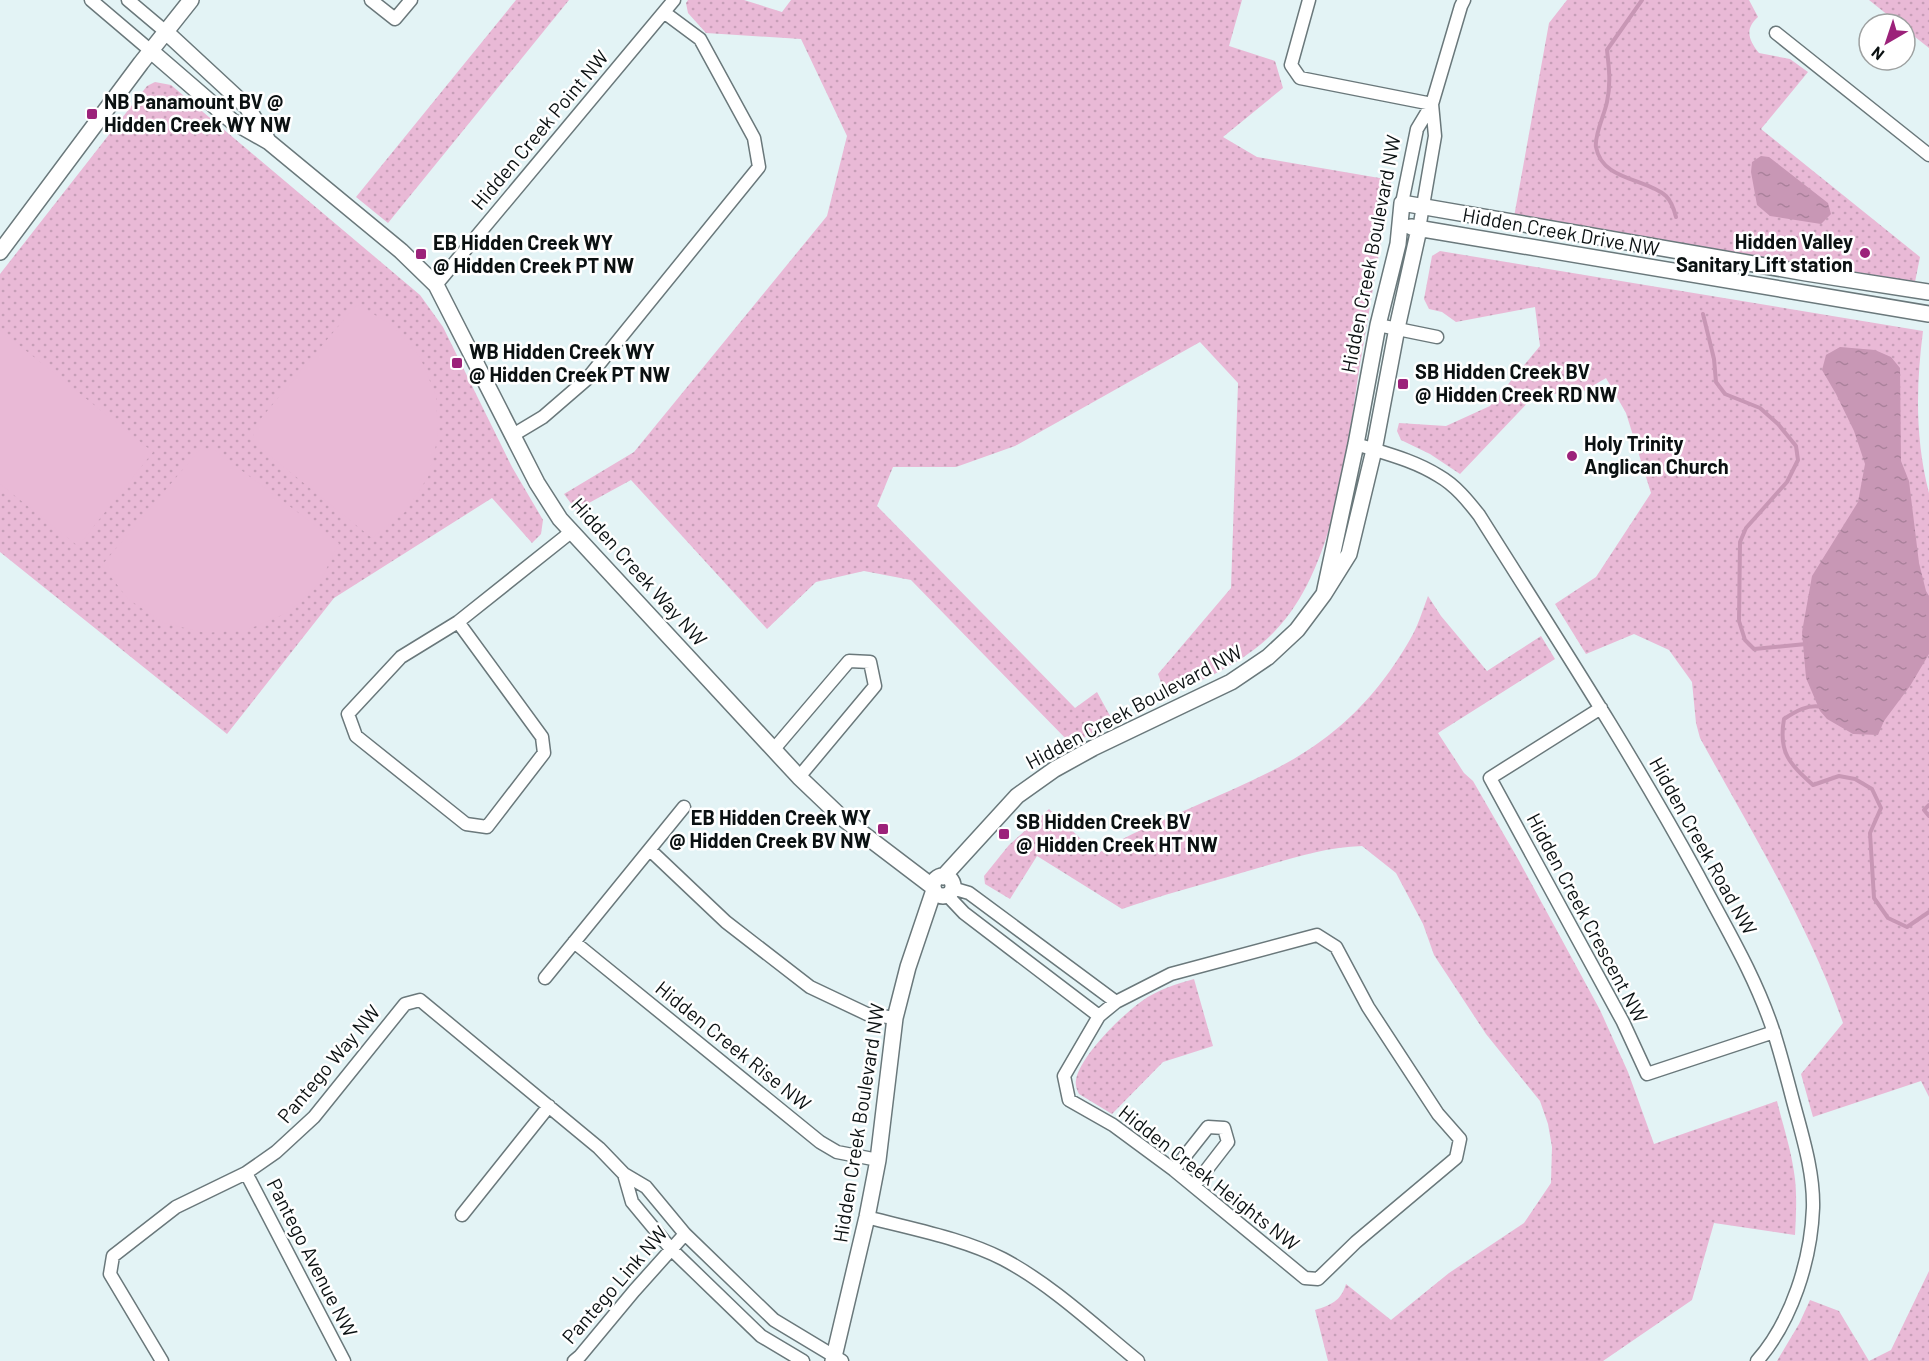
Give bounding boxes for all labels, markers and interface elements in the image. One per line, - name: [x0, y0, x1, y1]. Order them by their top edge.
- north arrow: [1857, 12, 1917, 72]
- text: N: [1867, 43, 1887, 65]
- street label: Hidden Creek Point NW: [466, 44, 613, 214]
- place label: NB Panamount BV @ Hidden Creek WY NW: [104, 89, 291, 136]
- marker: NB Panamount BV @ Hidden Creek WY NW: [85, 107, 99, 121]
- street label: Hidden Creek Boulevard NW: [1335, 132, 1405, 375]
- street label: Hidden Creek Drive NW: [1461, 202, 1662, 260]
- place label: Hidden Valley Sanitary Lift station: [1676, 229, 1853, 276]
- place label: EB Hidden Creek WY @ Hidden Creek PT NW: [433, 230, 635, 277]
- marker: Hidden Valley Sanitary Lift station: [1858, 246, 1872, 260]
- marker: EB Hidden Creek WY @ Hidden Creek PT NW: [414, 247, 428, 261]
- place label: WB Hidden Creek WY @ Hidden Creek PT NW: [469, 339, 671, 386]
- marker: WB Hidden Creek WY @ Hidden Creek PT NW: [450, 356, 464, 370]
- place label: SB Hidden Creek BV @ Hidden Creek RD NW: [1415, 359, 1618, 406]
- marker: SB Hidden Creek BV @ Hidden Creek RD NW: [1396, 377, 1410, 391]
- place label: Holy Trinity Anglican Church: [1584, 431, 1729, 478]
- marker: Holy Trinity Anglican Church: [1565, 449, 1579, 463]
- street label: Hidden Creek Way NW: [567, 492, 713, 651]
- street label: Hidden Creek Boulevard NW: [1021, 639, 1246, 774]
- street label: Hidden Creek Road NW: [1645, 752, 1763, 939]
- place label: EB Hidden Creek WY @ Hidden Creek BV NW: [669, 805, 871, 852]
- place label: SB Hidden Creek BV @ Hidden Creek HT NW: [1016, 809, 1218, 856]
- street label: Hidden Creek Crescent NW: [1522, 809, 1654, 1027]
- marker: EB Hidden Creek WY @ Hidden Creek BV NW: [876, 822, 890, 836]
- marker: SB Hidden Creek BV @ Hidden Creek HT NW: [997, 827, 1011, 841]
- street label: Hidden Creek Rise NW: [651, 975, 816, 1115]
- street label: Pantego Way NW: [272, 999, 385, 1127]
- street label: Hidden Creek Boulevard NW: [827, 1001, 889, 1244]
- street label: Hidden Creek Heights NW: [1115, 1099, 1305, 1255]
- street label: Pantego Avenue NW: [263, 1174, 363, 1341]
- street label: Pantego Link NW: [557, 1220, 672, 1348]

